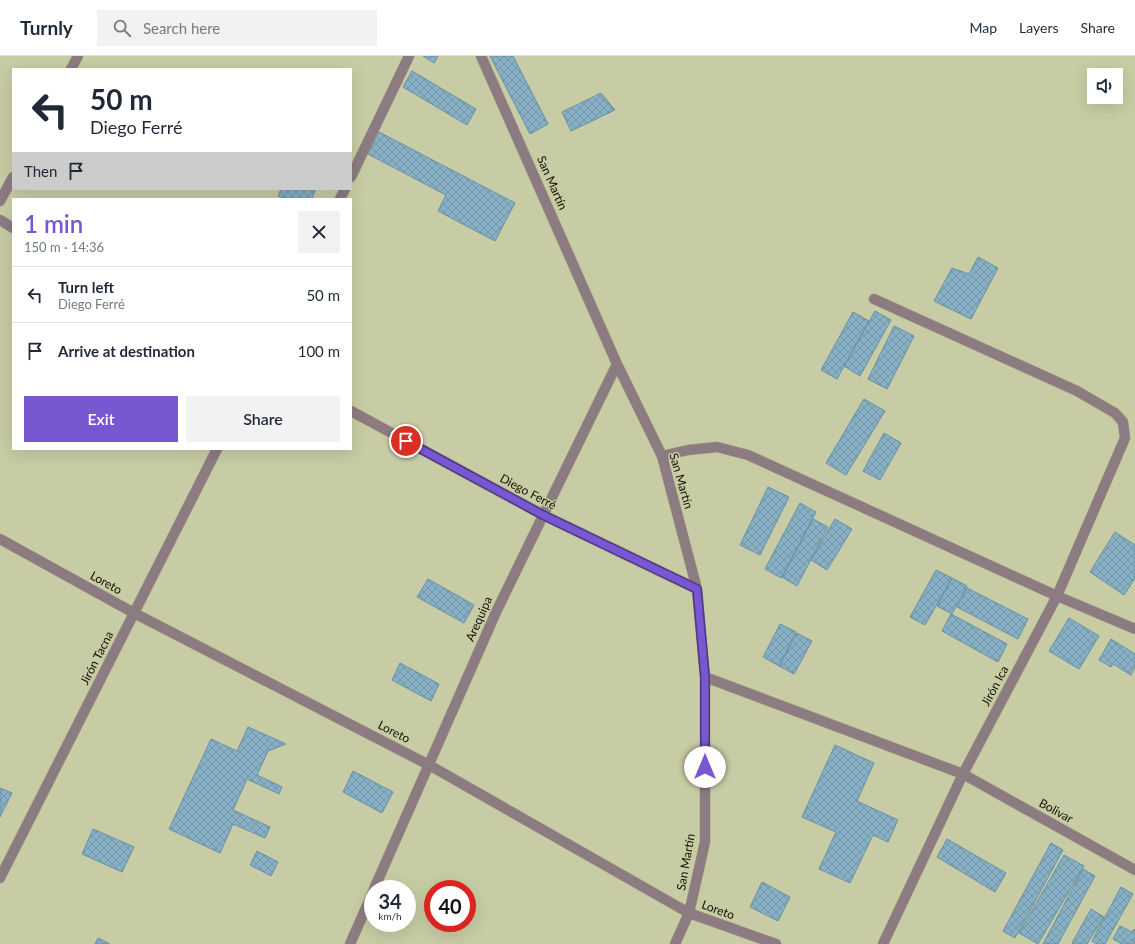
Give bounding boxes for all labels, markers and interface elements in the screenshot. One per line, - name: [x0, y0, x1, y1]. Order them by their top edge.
- search box: [97, 10, 377, 46]
- text: Turnly: [20, 16, 73, 39]
- icon: search: [111, 17, 133, 39]
- text: Search here: [143, 19, 220, 37]
- text: Map: [969, 19, 997, 36]
- text: Layers: [1019, 19, 1059, 36]
- text: Share: [1081, 19, 1115, 36]
- map controls: [1087, 68, 1123, 104]
- button: sound: [1087, 68, 1123, 104]
- text: 50 m: [90, 82, 153, 116]
- icon: left: [24, 84, 76, 136]
- text: Diego Ferré: [90, 116, 183, 138]
- street label: San Martín: [534, 153, 571, 212]
- icon: arrive: [65, 160, 87, 182]
- text: Then: [24, 162, 57, 180]
- text: 1 min: [24, 209, 83, 238]
- button: close: [298, 211, 340, 253]
- text: 150 m · 14:36: [24, 239, 104, 255]
- text: Turn left: [58, 278, 114, 296]
- icon: left: [24, 284, 46, 306]
- text: 50 m: [306, 286, 340, 304]
- text: Diego Ferré: [58, 296, 125, 312]
- icon: arrive: [24, 340, 46, 362]
- text: Arrive at destination: [58, 342, 195, 360]
- text: 100 m: [298, 342, 340, 360]
- button: Exit: [24, 396, 178, 442]
- button: Share: [186, 396, 340, 442]
- pin: [389, 424, 423, 458]
- icon: arrive: [395, 430, 417, 452]
- street label: San Martín: [666, 451, 697, 511]
- street label: Diego Ferré: [497, 470, 559, 513]
- street label: Loreto: [88, 568, 125, 597]
- street label: Arequipa: [462, 594, 495, 644]
- street label: Jirón Tacna: [77, 628, 116, 687]
- street label: Jirón Ica: [978, 663, 1011, 708]
- street label: Loreto: [376, 717, 413, 746]
- position arrow: [684, 746, 726, 788]
- street label: Bolivar: [1037, 795, 1076, 826]
- street label: San Martín: [673, 832, 698, 892]
- speed limit sign: 40: [424, 880, 476, 932]
- text: 34: [378, 889, 402, 913]
- street label: Loreto: [700, 897, 737, 922]
- text: km/h: [378, 910, 402, 922]

